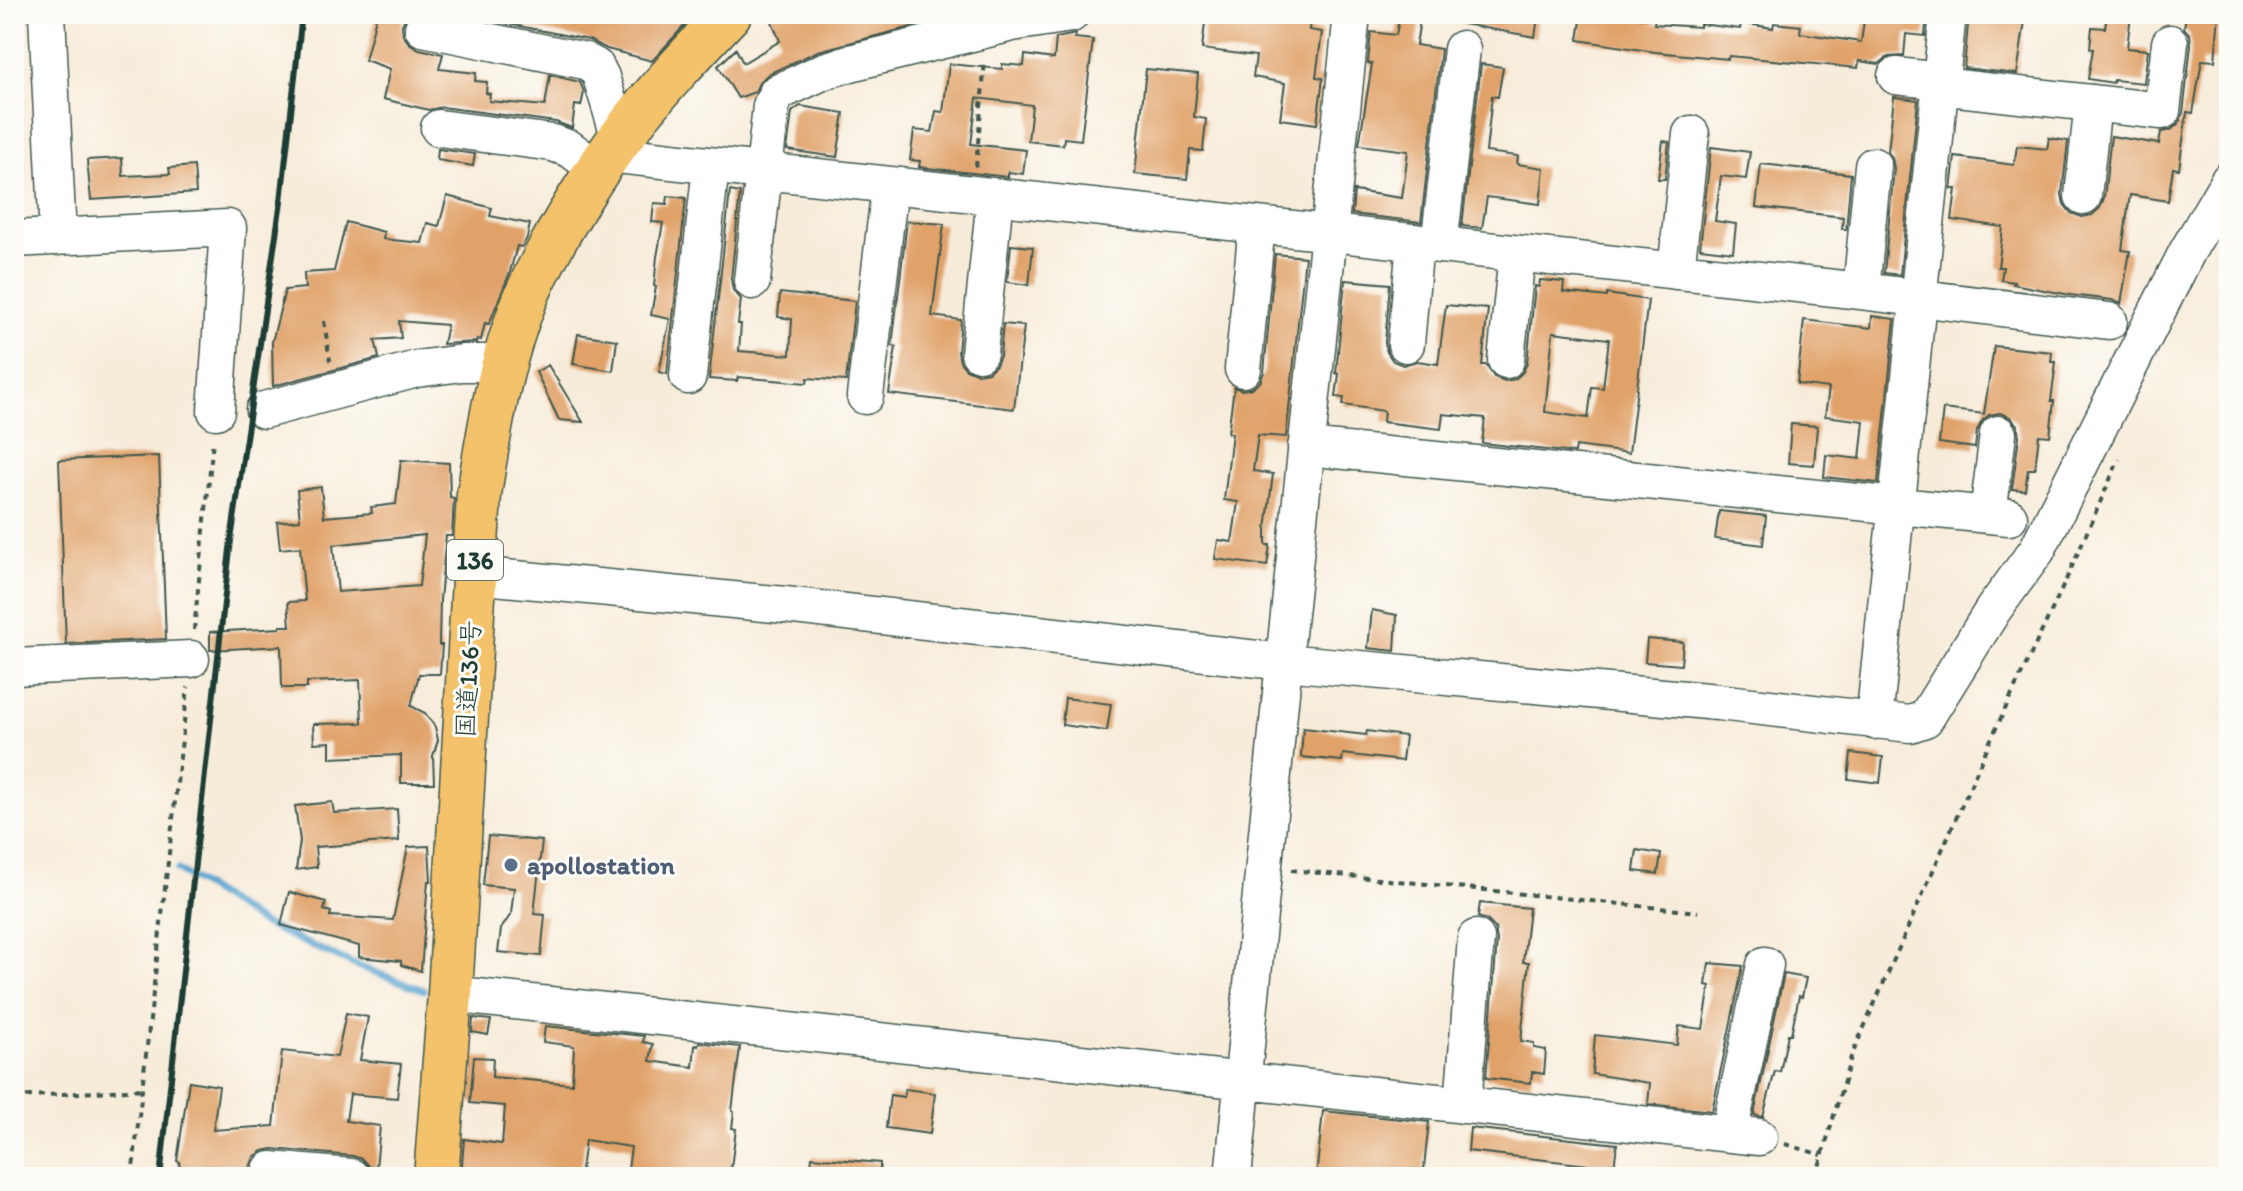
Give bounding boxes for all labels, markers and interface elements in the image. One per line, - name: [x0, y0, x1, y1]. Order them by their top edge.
- road number: 136: [447, 540, 503, 580]
- street label: 国道136号: [449, 619, 487, 739]
- place label: apollostation: [527, 849, 675, 881]
- marker: apollostation: [502, 856, 520, 874]

